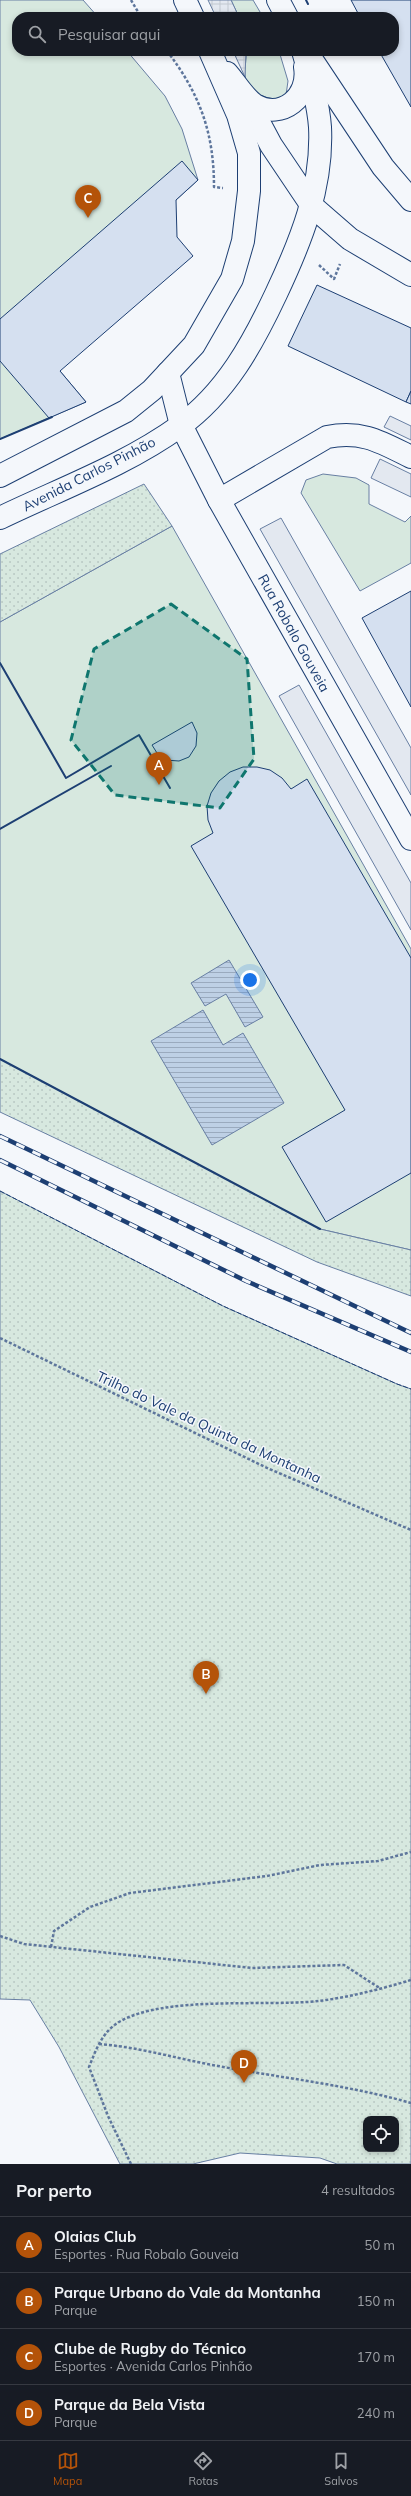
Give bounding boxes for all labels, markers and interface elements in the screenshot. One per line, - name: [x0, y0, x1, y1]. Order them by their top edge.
- search box: [12, 12, 399, 56]
- icon: search: [26, 23, 48, 45]
- text: Pesquisar aqui: [58, 25, 160, 44]
- pin: C: [75, 185, 101, 218]
- street label: Avenida Carlos Pinhão: [19, 433, 159, 515]
- street label: Rua Robalo Gouveia: [254, 571, 334, 695]
- pin: A: [146, 752, 172, 785]
- your location: [240, 970, 260, 990]
- street label: Trilho do Vale da Quinta da Montanha: [94, 1367, 324, 1487]
- pin: B: [193, 1661, 219, 1694]
- pin: D: [231, 2050, 257, 2083]
- map controls: [363, 2116, 399, 2152]
- button: locate: [363, 2116, 399, 2152]
- text: Por perto: [16, 2180, 92, 2201]
- text: 4 resultados: [321, 2182, 395, 2198]
- text: Olaias Club: [54, 2227, 136, 2246]
- text: A: [24, 2237, 34, 2253]
- text: 50 m: [365, 2237, 395, 2253]
- text: Esportes · Rua Robalo Gouveia: [54, 2246, 239, 2262]
- text: Parque Urbano do Vale da Montanha: [54, 2283, 321, 2302]
- text: B: [25, 2293, 33, 2309]
- text: 150 m: [357, 2293, 395, 2309]
- text: Parque: [54, 2302, 97, 2318]
- text: Clube de Rugby do Técnico: [54, 2339, 246, 2358]
- text: C: [25, 2349, 33, 2365]
- text: 170 m: [357, 2349, 395, 2365]
- text: Esportes · Avenida Carlos Pinhão: [54, 2358, 252, 2374]
- text: Parque da Bela Vista: [54, 2395, 205, 2414]
- text: D: [24, 2405, 34, 2421]
- text: 240 m: [357, 2405, 395, 2421]
- text: Parque: [54, 2414, 97, 2430]
- tab: Mapa: [53, 2450, 82, 2488]
- tab: Rotas: [189, 2450, 218, 2488]
- tab: Salvos: [324, 2450, 358, 2488]

